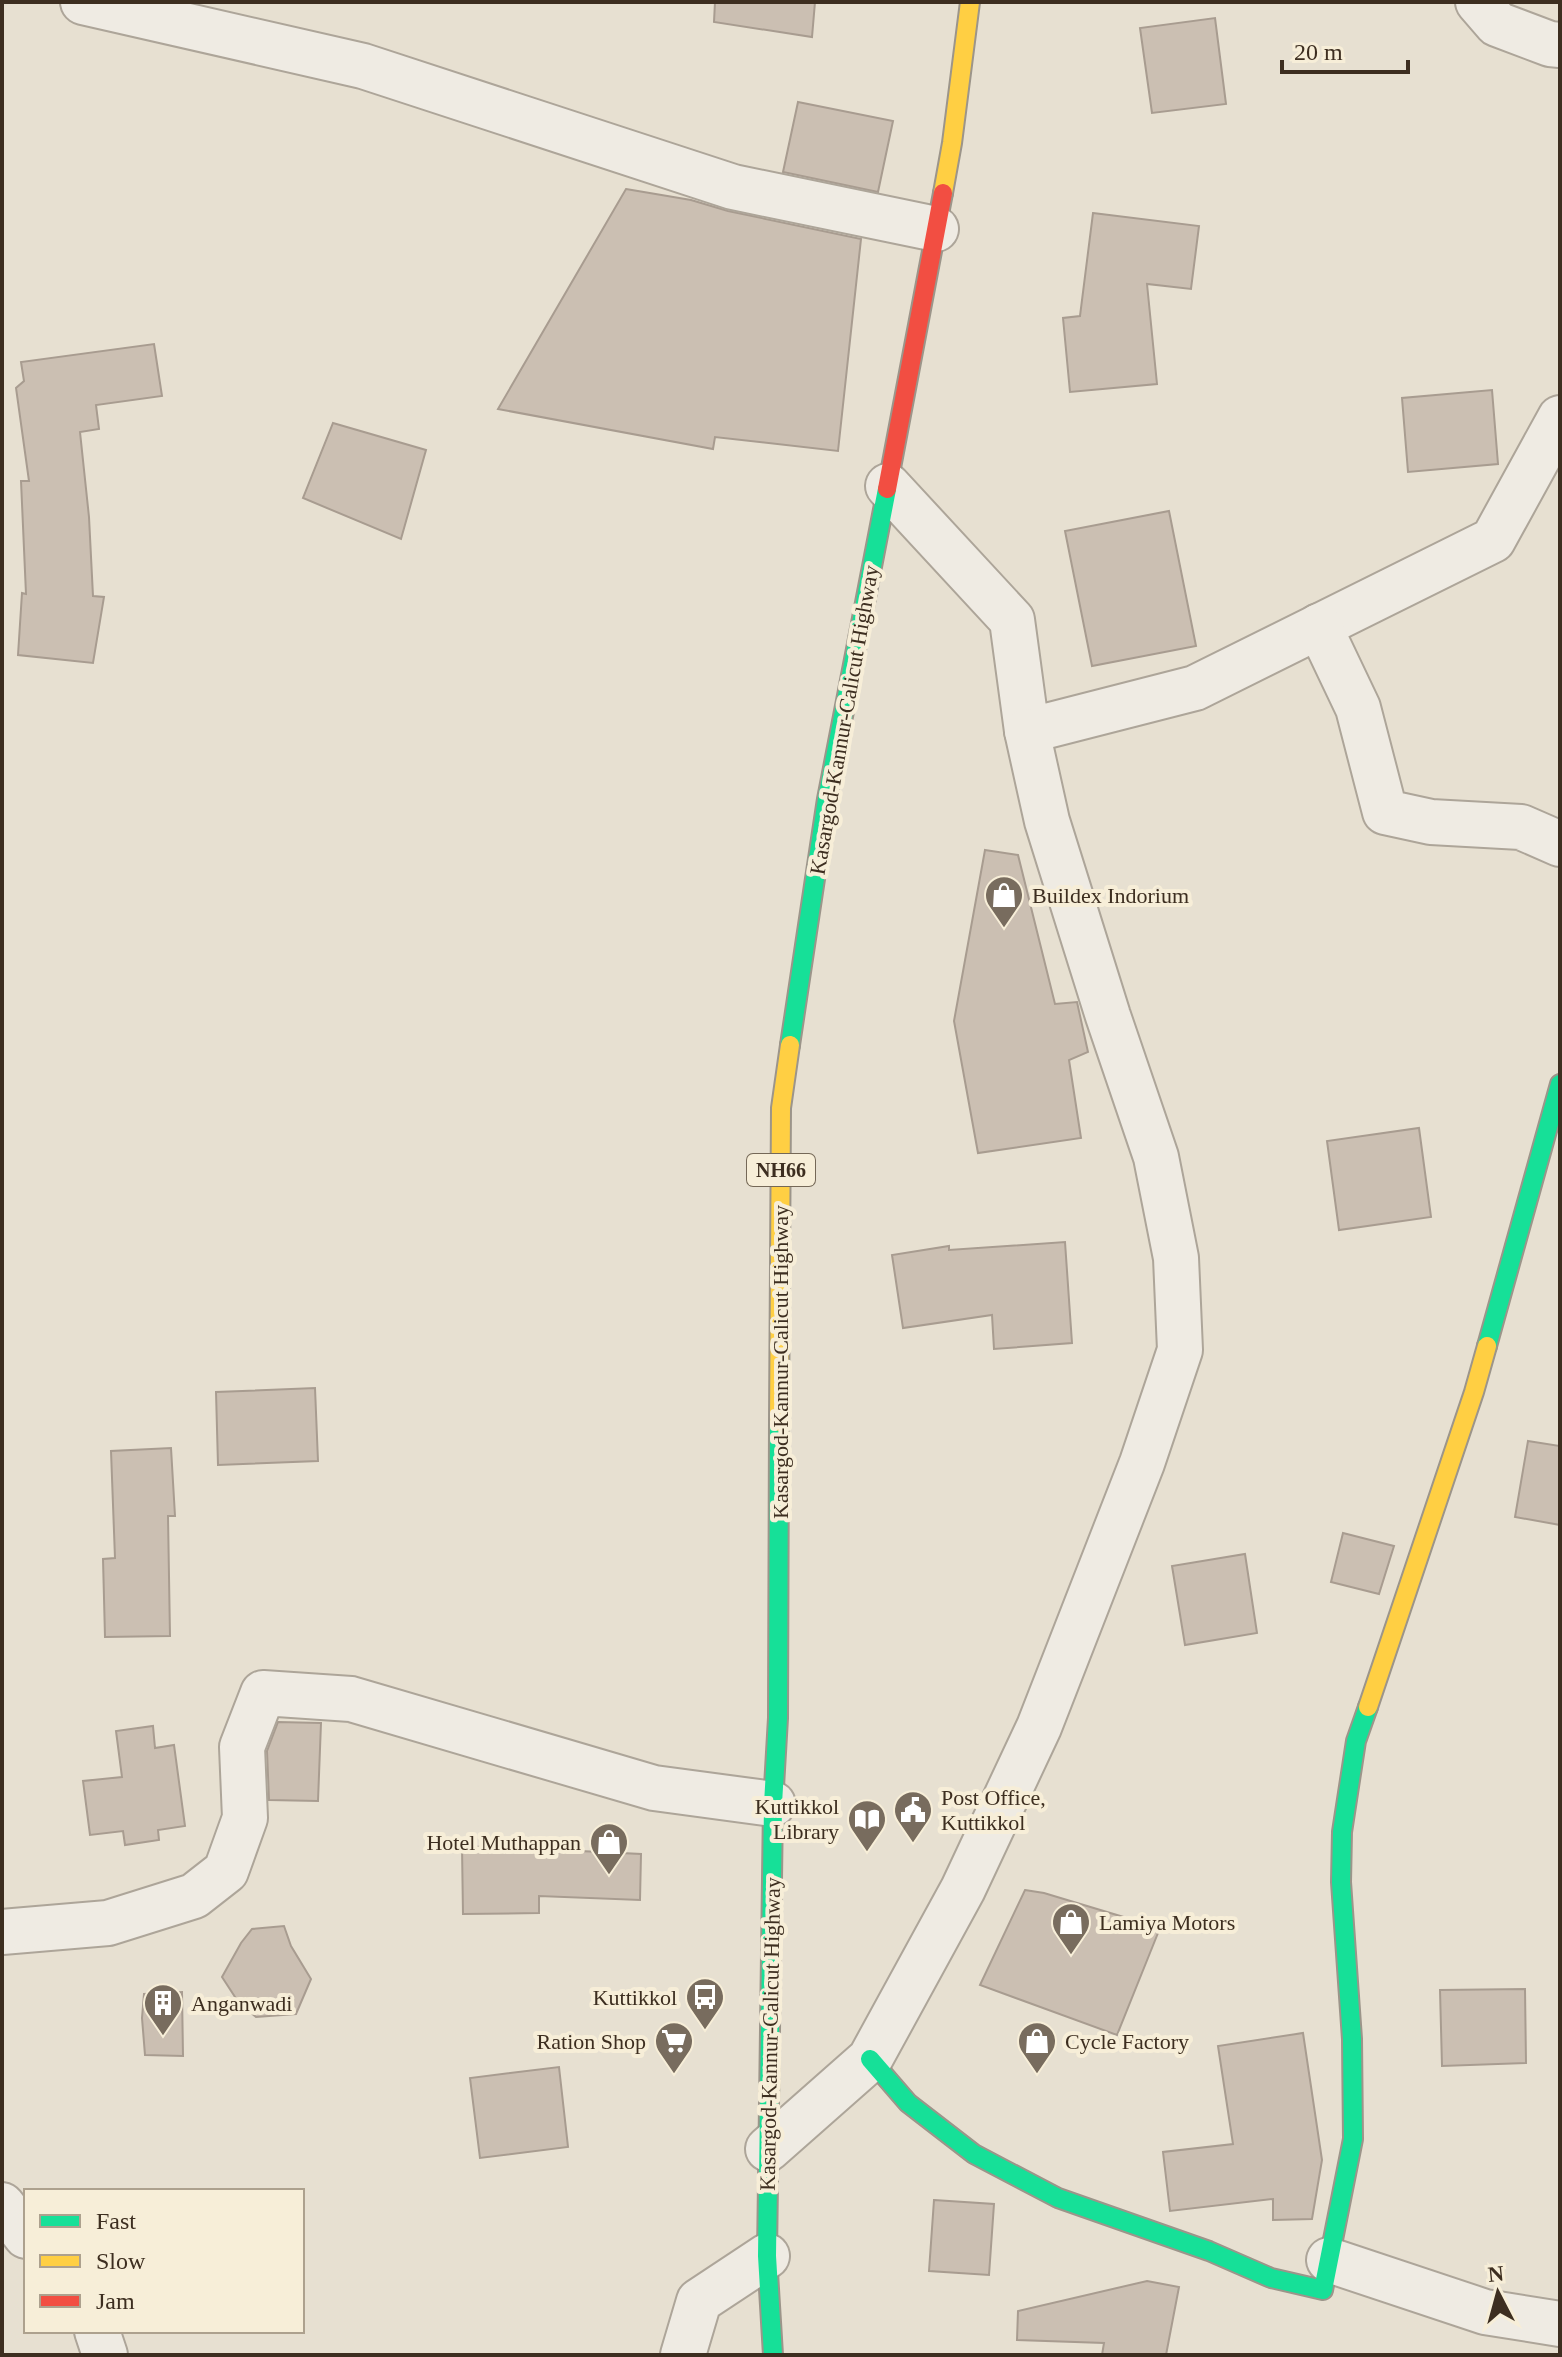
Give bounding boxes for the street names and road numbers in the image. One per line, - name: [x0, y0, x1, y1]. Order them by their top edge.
- street label: Kasargod-Kannur-Calicut Highway: [804, 563, 884, 877]
- road number: NH66: [747, 1154, 815, 1186]
- street label: Kasargod-Kannur-Calicut Highway: [768, 1205, 793, 1519]
- street label: Kasargod-Kannur-Calicut Highway: [755, 1877, 785, 2191]

